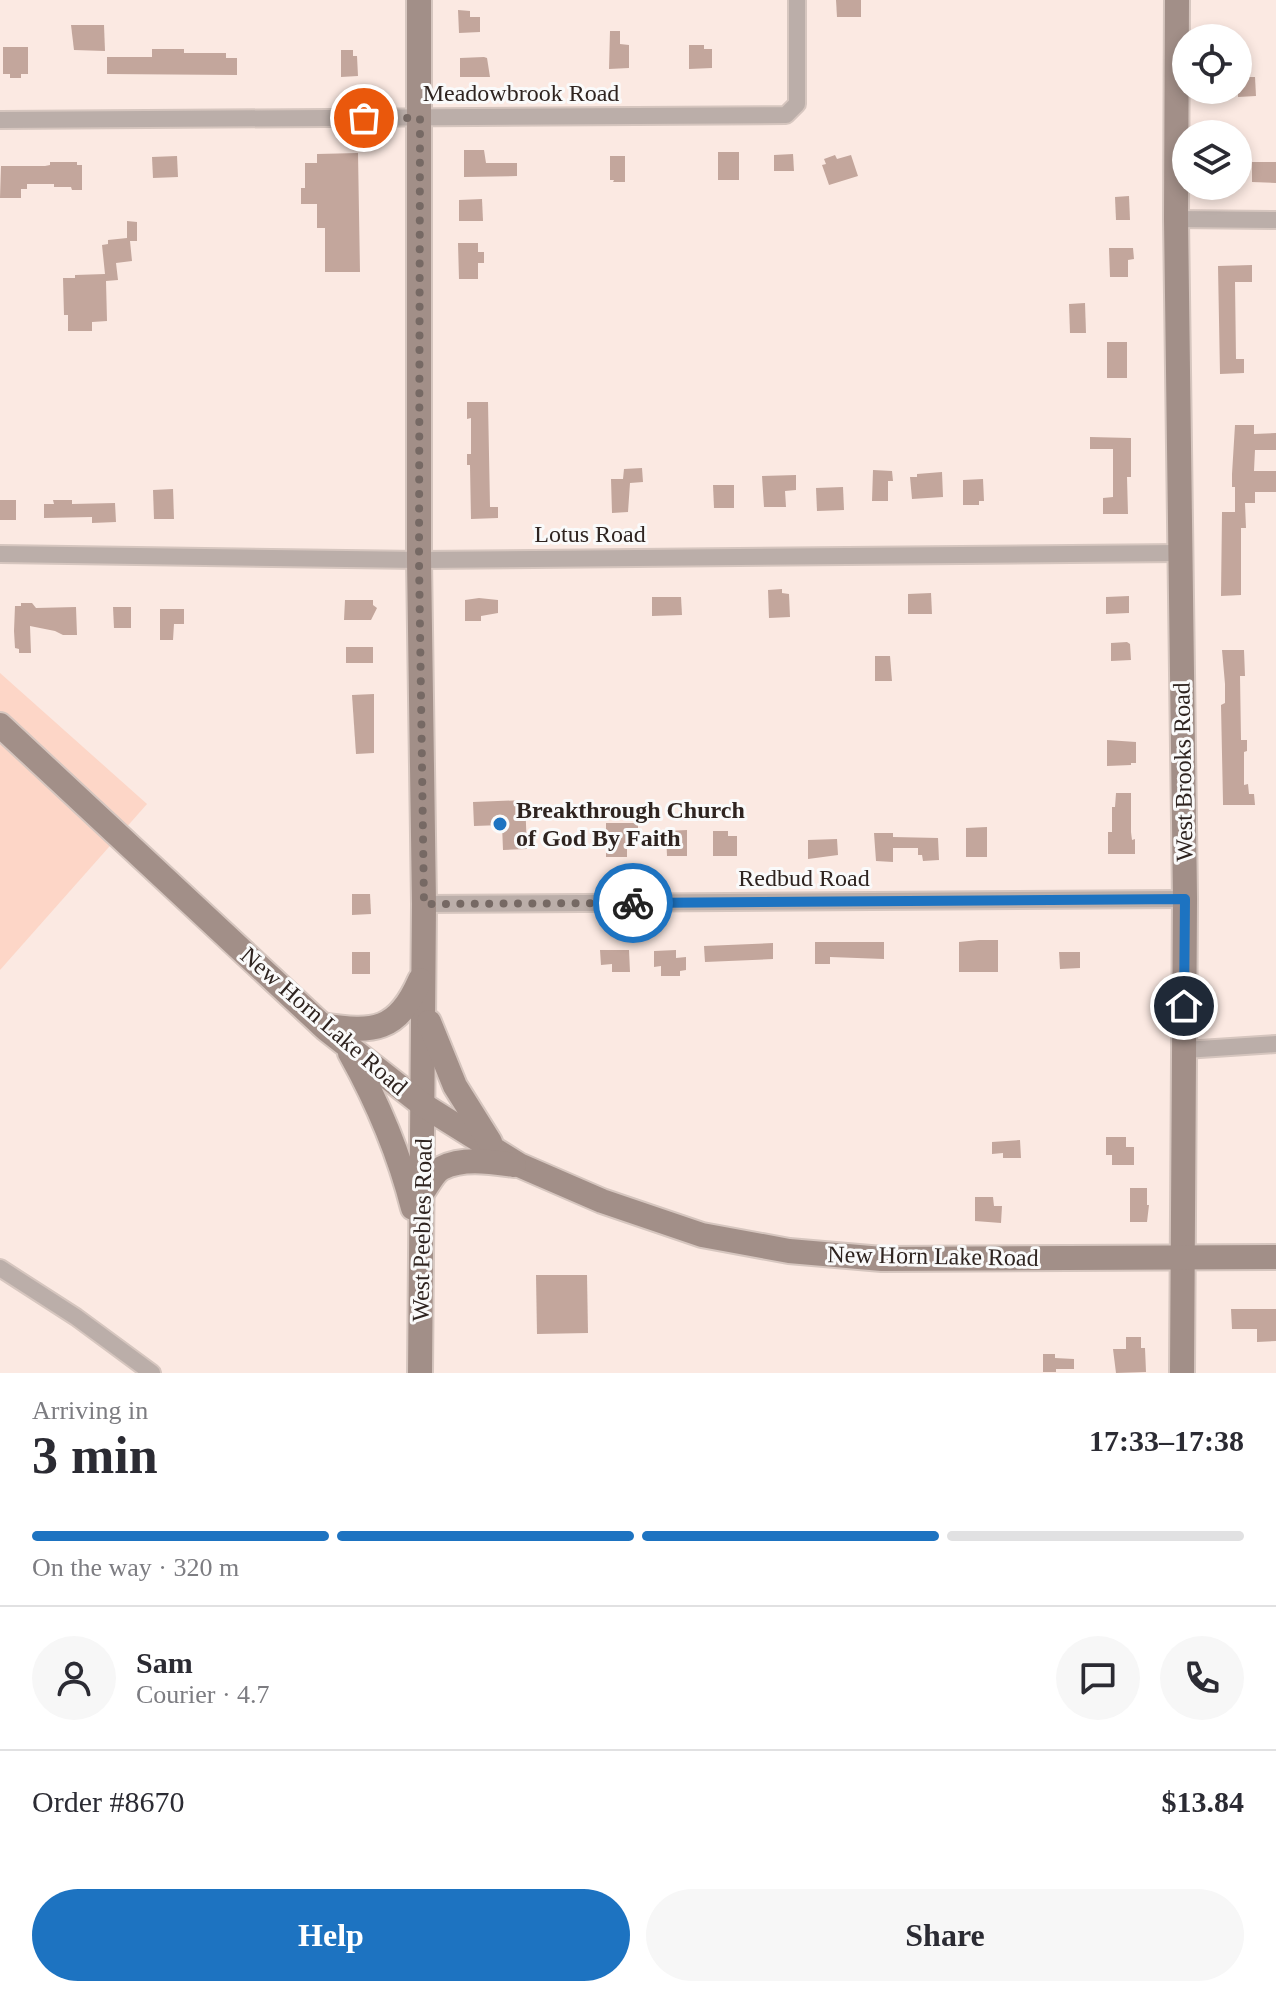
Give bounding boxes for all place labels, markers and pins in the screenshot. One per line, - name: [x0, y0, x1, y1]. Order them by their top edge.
- pin: [330, 84, 398, 152]
- place label: Breakthrough Church of God By Faith: [516, 797, 745, 851]
- marker: Breakthrough Church of God By Faith: [491, 815, 509, 833]
- pin: [1150, 972, 1218, 1040]

